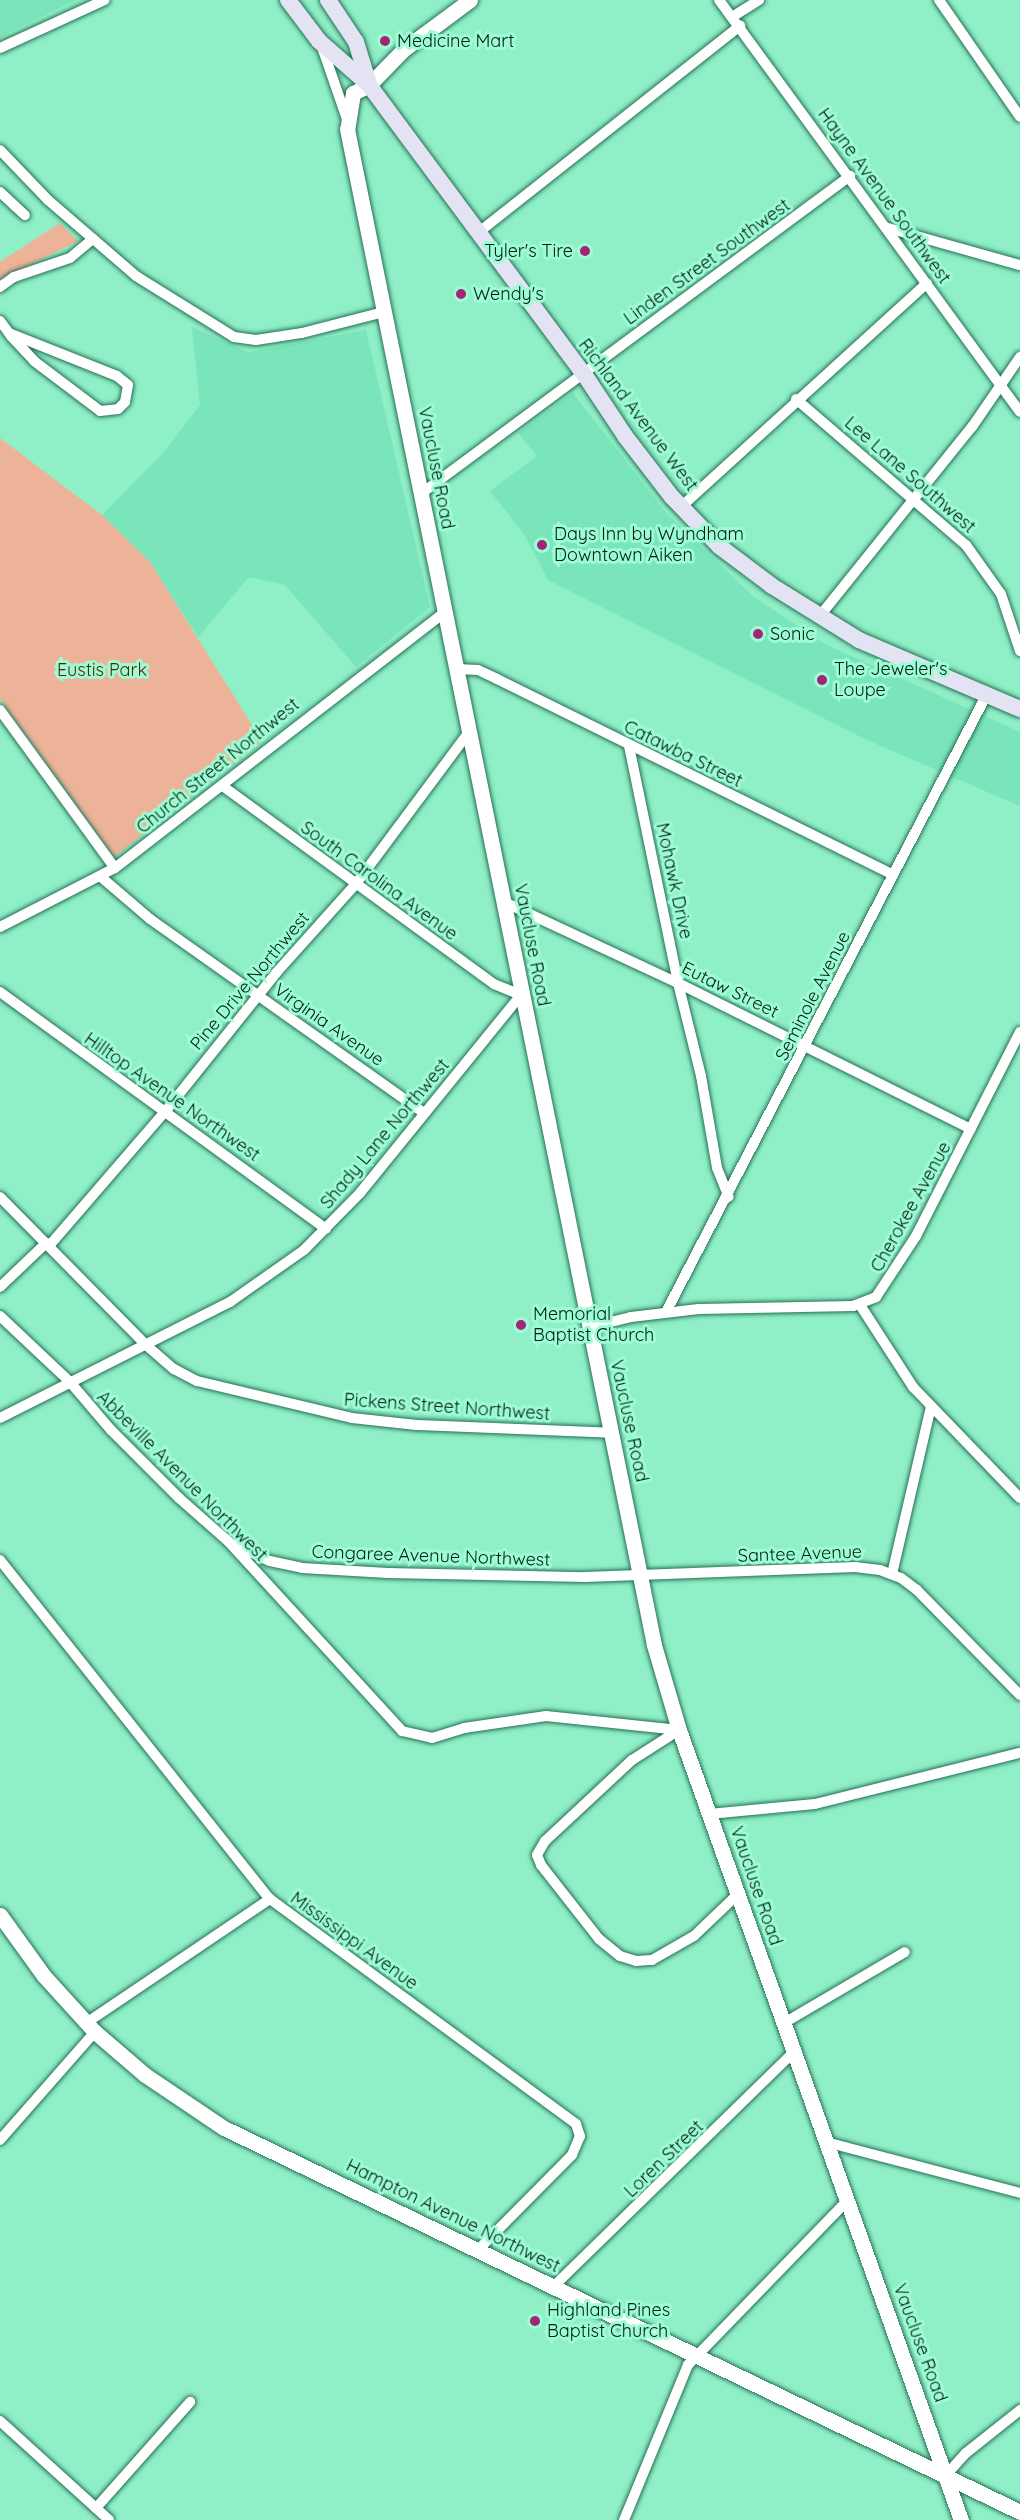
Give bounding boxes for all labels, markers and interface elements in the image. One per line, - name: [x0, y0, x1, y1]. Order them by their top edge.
- place label: Medicine Mart: [397, 30, 514, 52]
- marker: Medicine Mart: [378, 34, 392, 48]
- street label: Hayne Avenue Southwest: [813, 104, 955, 288]
- street label: Linden Street Southwest: [620, 194, 794, 330]
- place label: Tyler's Tire: [484, 240, 573, 262]
- marker: Tyler's Tire: [578, 244, 592, 258]
- place label: Wendy's: [473, 283, 544, 305]
- marker: Wendy's: [454, 287, 468, 301]
- street label: Richland Avenue West: [574, 335, 702, 495]
- street label: Vaucluse Road: [414, 405, 458, 531]
- street label: Lee Lane Southwest: [840, 412, 980, 538]
- place label: Days Inn by Wyndham Downtown Aiken: [554, 524, 744, 566]
- marker: Days Inn by Wyndham Downtown Aiken: [535, 538, 549, 552]
- place label: Sonic: [770, 623, 815, 645]
- marker: Sonic: [751, 627, 765, 641]
- park label: Eustis Park: [57, 659, 147, 681]
- place label: The Jeweler's Loupe: [834, 659, 947, 702]
- marker: The Jeweler's Loupe: [815, 673, 829, 687]
- street label: Church Street Northwest: [132, 694, 304, 838]
- street label: Catawba Street: [620, 716, 746, 792]
- street label: South Carolina Avenue: [296, 817, 462, 945]
- street label: Mohawk Drive: [651, 821, 697, 941]
- street label: Vaucluse Road: [510, 882, 554, 1008]
- street label: Pine Drive Northwest: [186, 907, 314, 1055]
- street label: Seminole Avenue: [771, 928, 855, 1064]
- street label: Eutaw Street: [678, 957, 782, 1023]
- street label: Virginia Avenue: [270, 979, 388, 1071]
- street label: Hilltop Avenue Northwest: [80, 1028, 264, 1166]
- street label: Shady Lane Northwest: [316, 1055, 454, 1213]
- street label: Cherokee Avenue: [866, 1138, 956, 1276]
- place label: Memorial Baptist Church: [533, 1304, 654, 1346]
- marker: Memorial Baptist Church: [514, 1318, 528, 1332]
- street label: Vaucluse Road: [605, 1358, 653, 1484]
- street label: Abbeville Avenue Northwest: [92, 1386, 272, 1566]
- street label: Pickens Street Northwest: [343, 1389, 551, 1425]
- street label: Congaree Avenue Northwest: [311, 1541, 551, 1571]
- street label: Santee Avenue: [738, 1541, 862, 1567]
- street label: Vaucluse Road: [726, 1824, 786, 1948]
- street label: Mississippi Avenue: [286, 1887, 422, 1995]
- street label: Loren Street: [620, 2116, 708, 2202]
- street label: Hampton Avenue Northwest: [343, 2155, 563, 2277]
- street label: Vaucluse Road: [889, 2281, 951, 2405]
- place label: Highland Pines Baptist Church: [547, 2300, 670, 2342]
- marker: Highland Pines Baptist Church: [528, 2314, 542, 2328]

